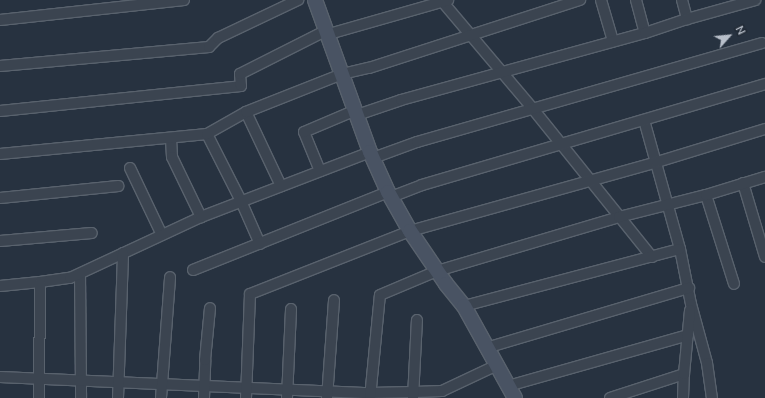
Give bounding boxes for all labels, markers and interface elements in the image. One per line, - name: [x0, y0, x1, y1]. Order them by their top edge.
- north arrow: [709, 16, 749, 56]
- text: N: [732, 23, 749, 37]

